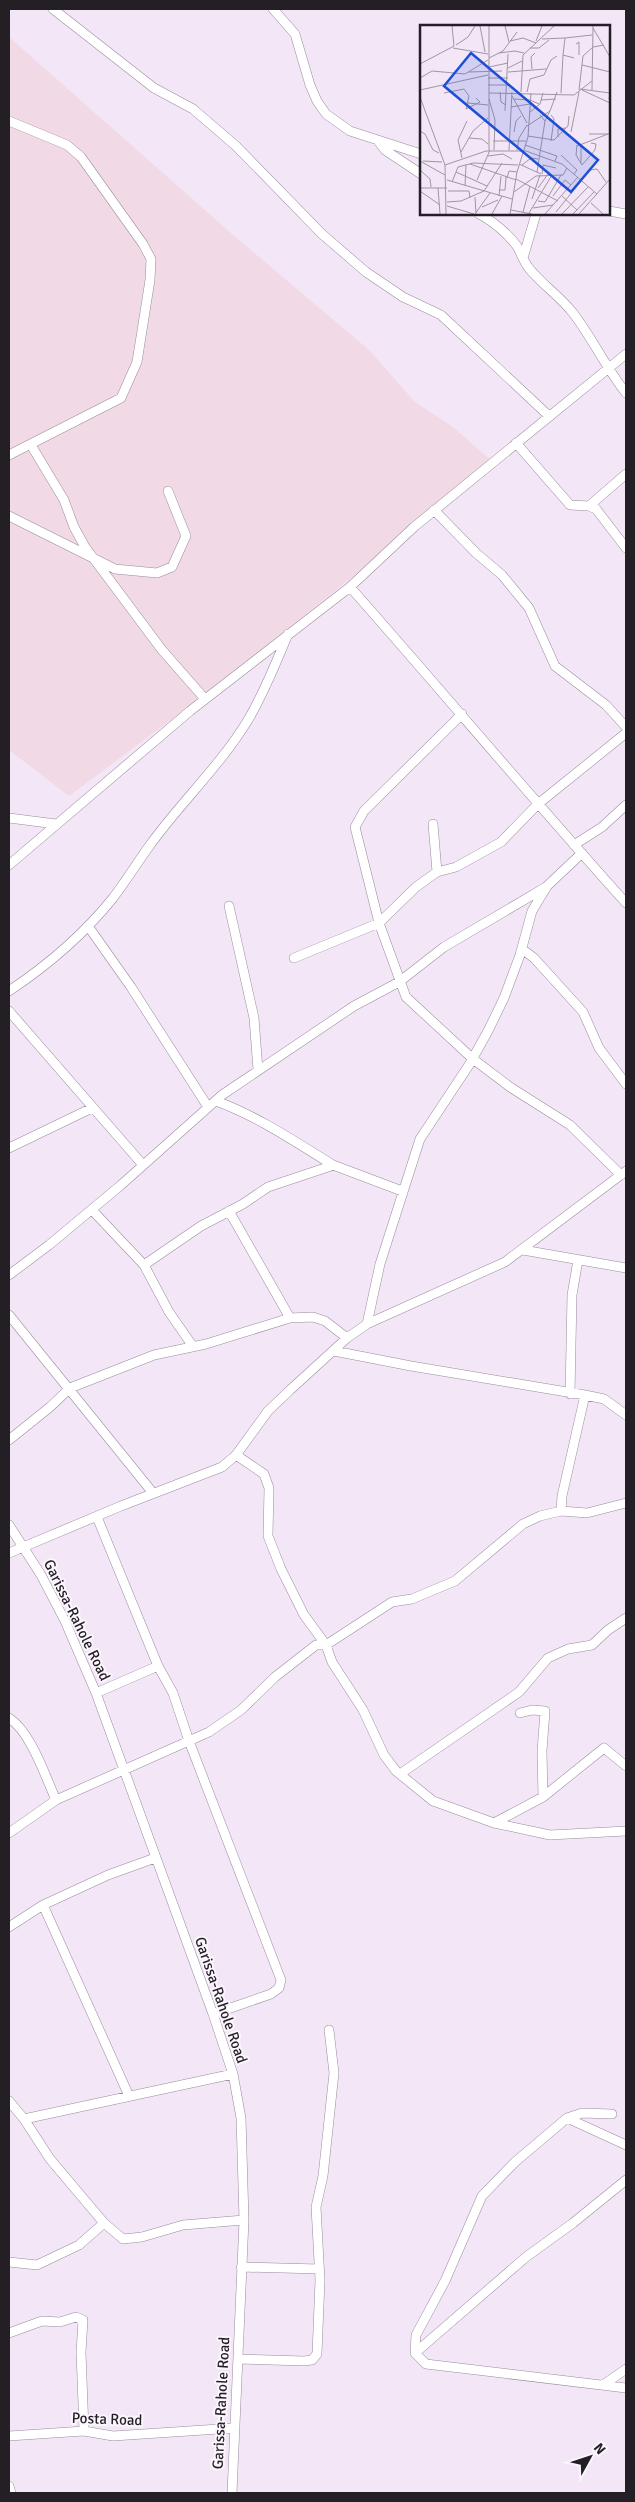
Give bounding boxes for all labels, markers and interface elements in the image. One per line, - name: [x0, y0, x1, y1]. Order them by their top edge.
- inset map: [420, 25, 610, 215]
- street label: Garissa-Rahole Road: [40, 1556, 114, 1684]
- street label: Garissa-Rahole Road: [191, 1934, 251, 2066]
- street label: Garissa-Rahole Road: [209, 2336, 233, 2470]
- street label: Posta Road: [71, 2409, 143, 2429]
- north arrow: [565, 2432, 615, 2482]
- text: N: [590, 2440, 609, 2458]

